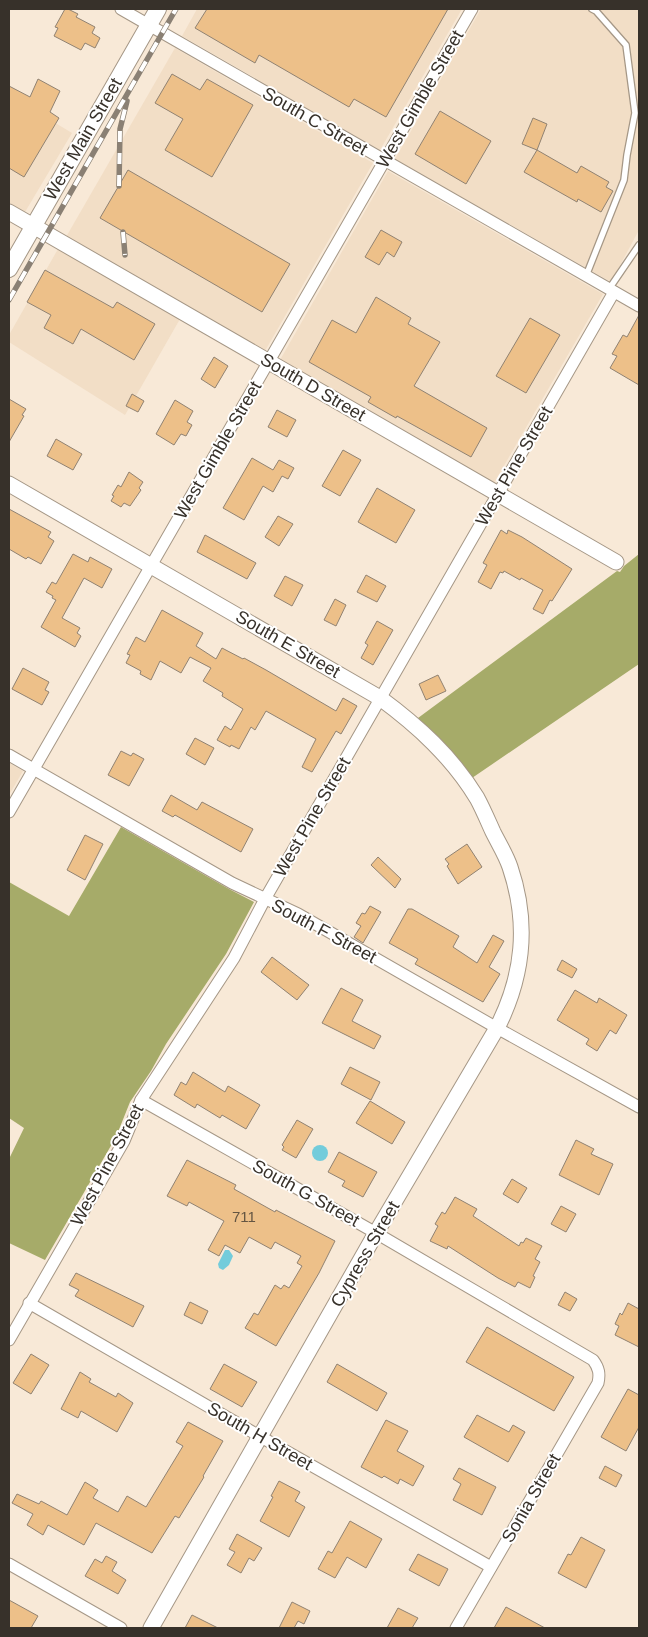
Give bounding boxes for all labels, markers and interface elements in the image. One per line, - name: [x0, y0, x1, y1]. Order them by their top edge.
- street label: West Gimble Street: [372, 27, 468, 171]
- street label: West Main Street: [40, 74, 126, 204]
- street label: South C Street: [259, 83, 371, 159]
- street label: South D Street: [257, 349, 369, 425]
- street label: West Gimble Street: [170, 378, 266, 522]
- street label: West Pine Street: [472, 403, 556, 529]
- street label: South E Street: [232, 606, 344, 682]
- street label: West Pine Street: [270, 754, 354, 880]
- street label: South F Street: [268, 895, 380, 967]
- street label: West Pine Street: [67, 1101, 147, 1229]
- street label: South G Street: [249, 1155, 363, 1231]
- street label: Cypress Street: [327, 1197, 403, 1311]
- house number: 711: [232, 1208, 256, 1225]
- street label: South H Street: [204, 1398, 316, 1474]
- street label: Sonia Street: [498, 1450, 564, 1546]

